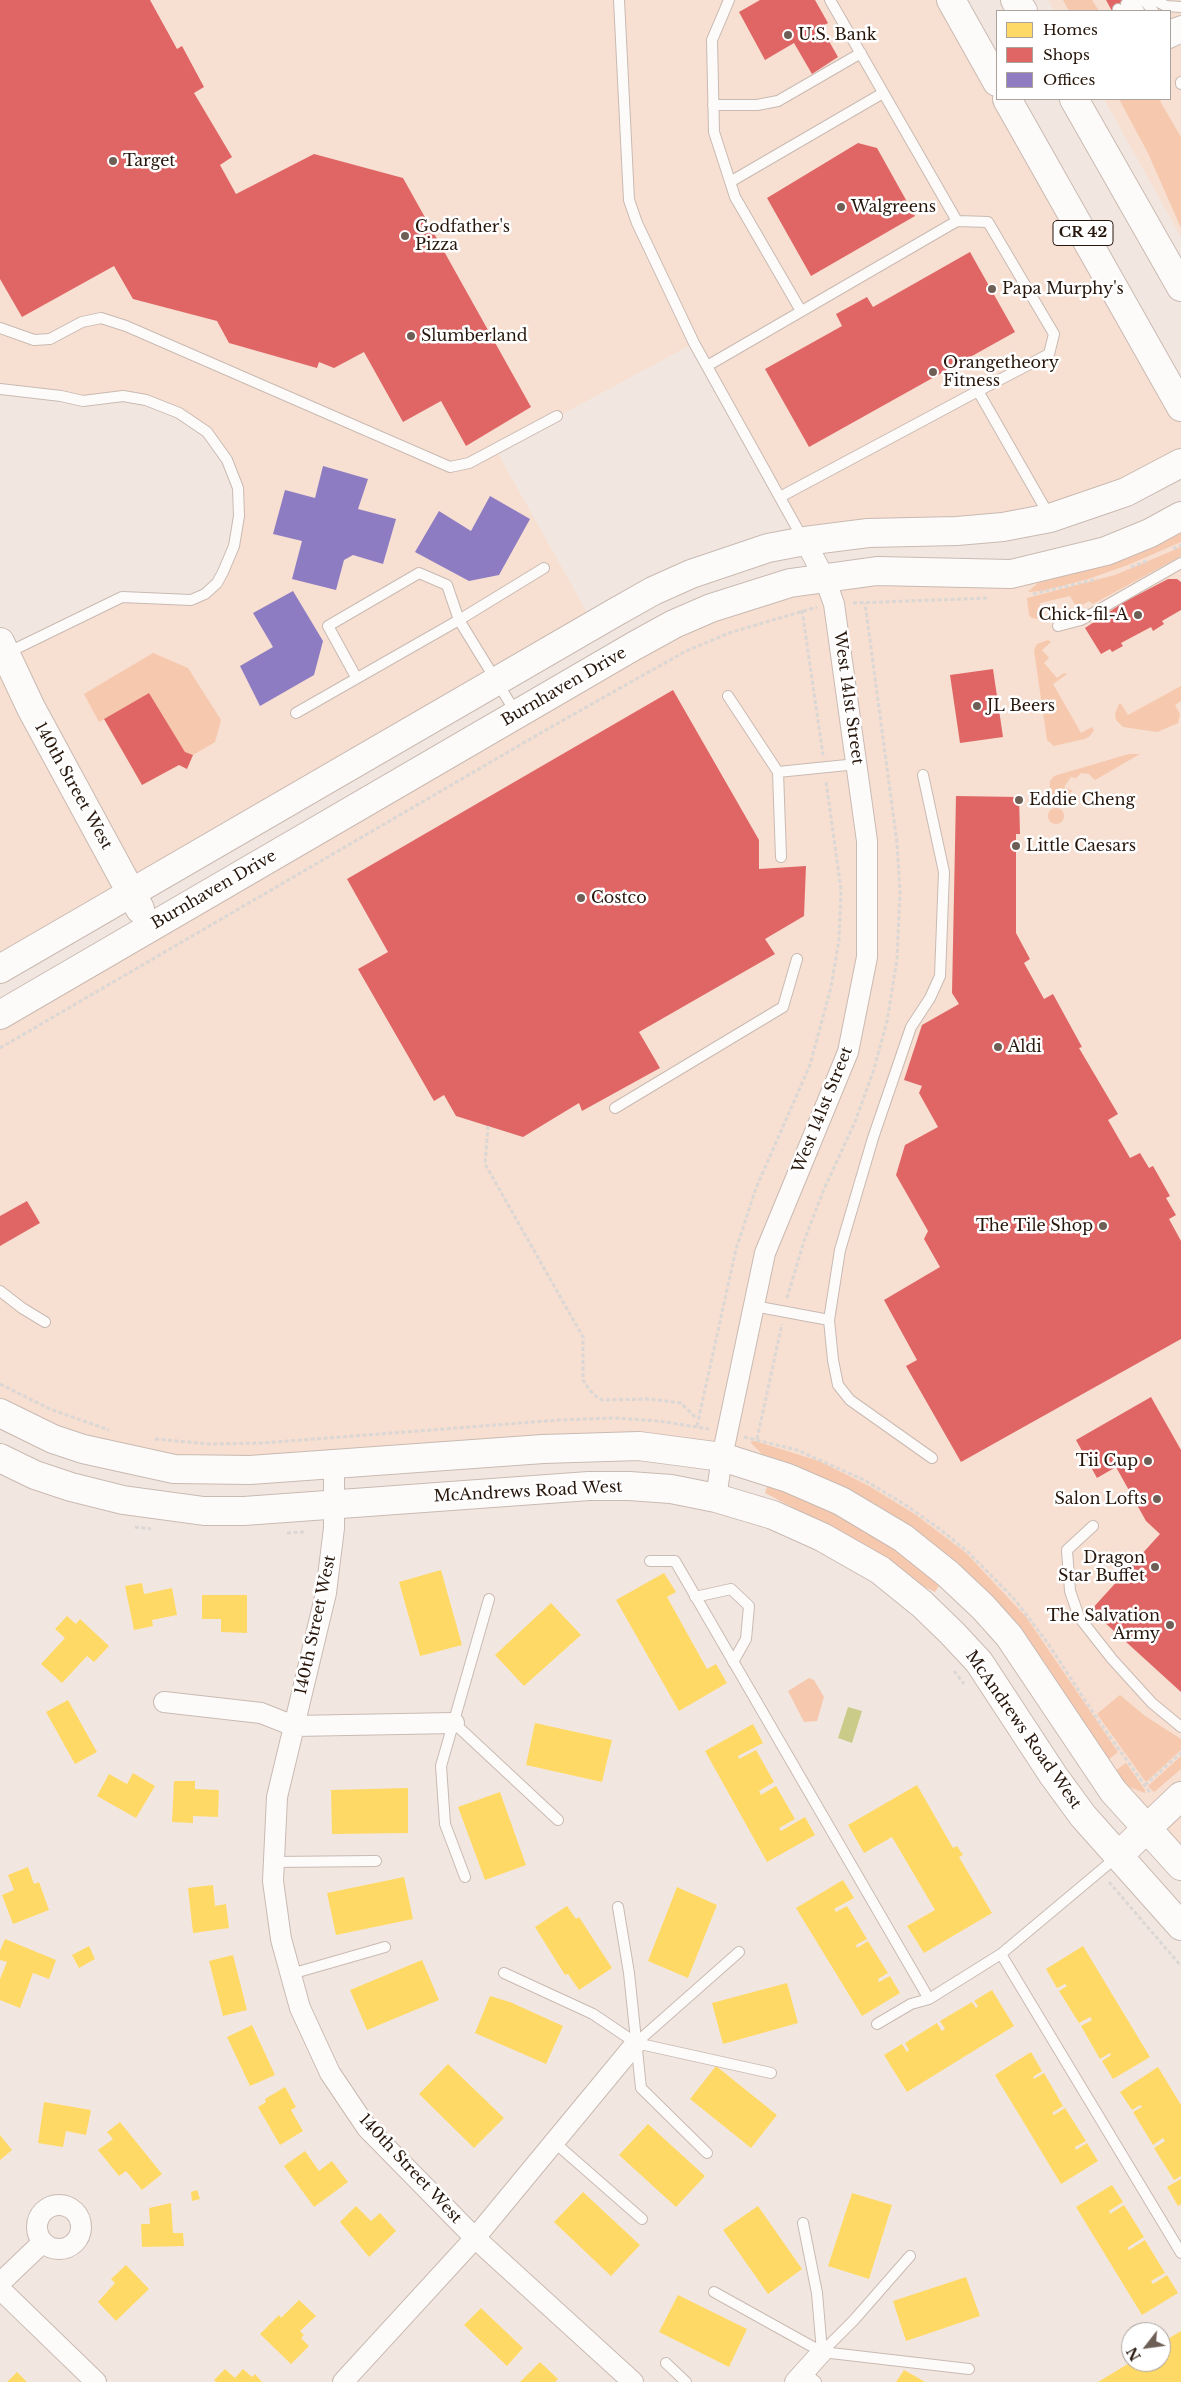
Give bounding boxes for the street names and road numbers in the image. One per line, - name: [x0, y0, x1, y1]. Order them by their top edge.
- road number: CR 42: [1053, 220, 1113, 246]
- street label: West 141st Street: [829, 630, 867, 766]
- street label: Burnhaven Drive: [498, 643, 630, 731]
- street label: 140th Street West: [30, 719, 116, 853]
- street label: Burnhaven Drive: [148, 846, 280, 934]
- street label: West 141st Street: [789, 1044, 857, 1176]
- street label: McAndrews Road West: [433, 1477, 623, 1507]
- street label: 140th Street West: [292, 1553, 340, 1697]
- street label: McAndrews Road West: [961, 1647, 1085, 1813]
- street label: 140th Street West: [354, 2110, 466, 2228]

